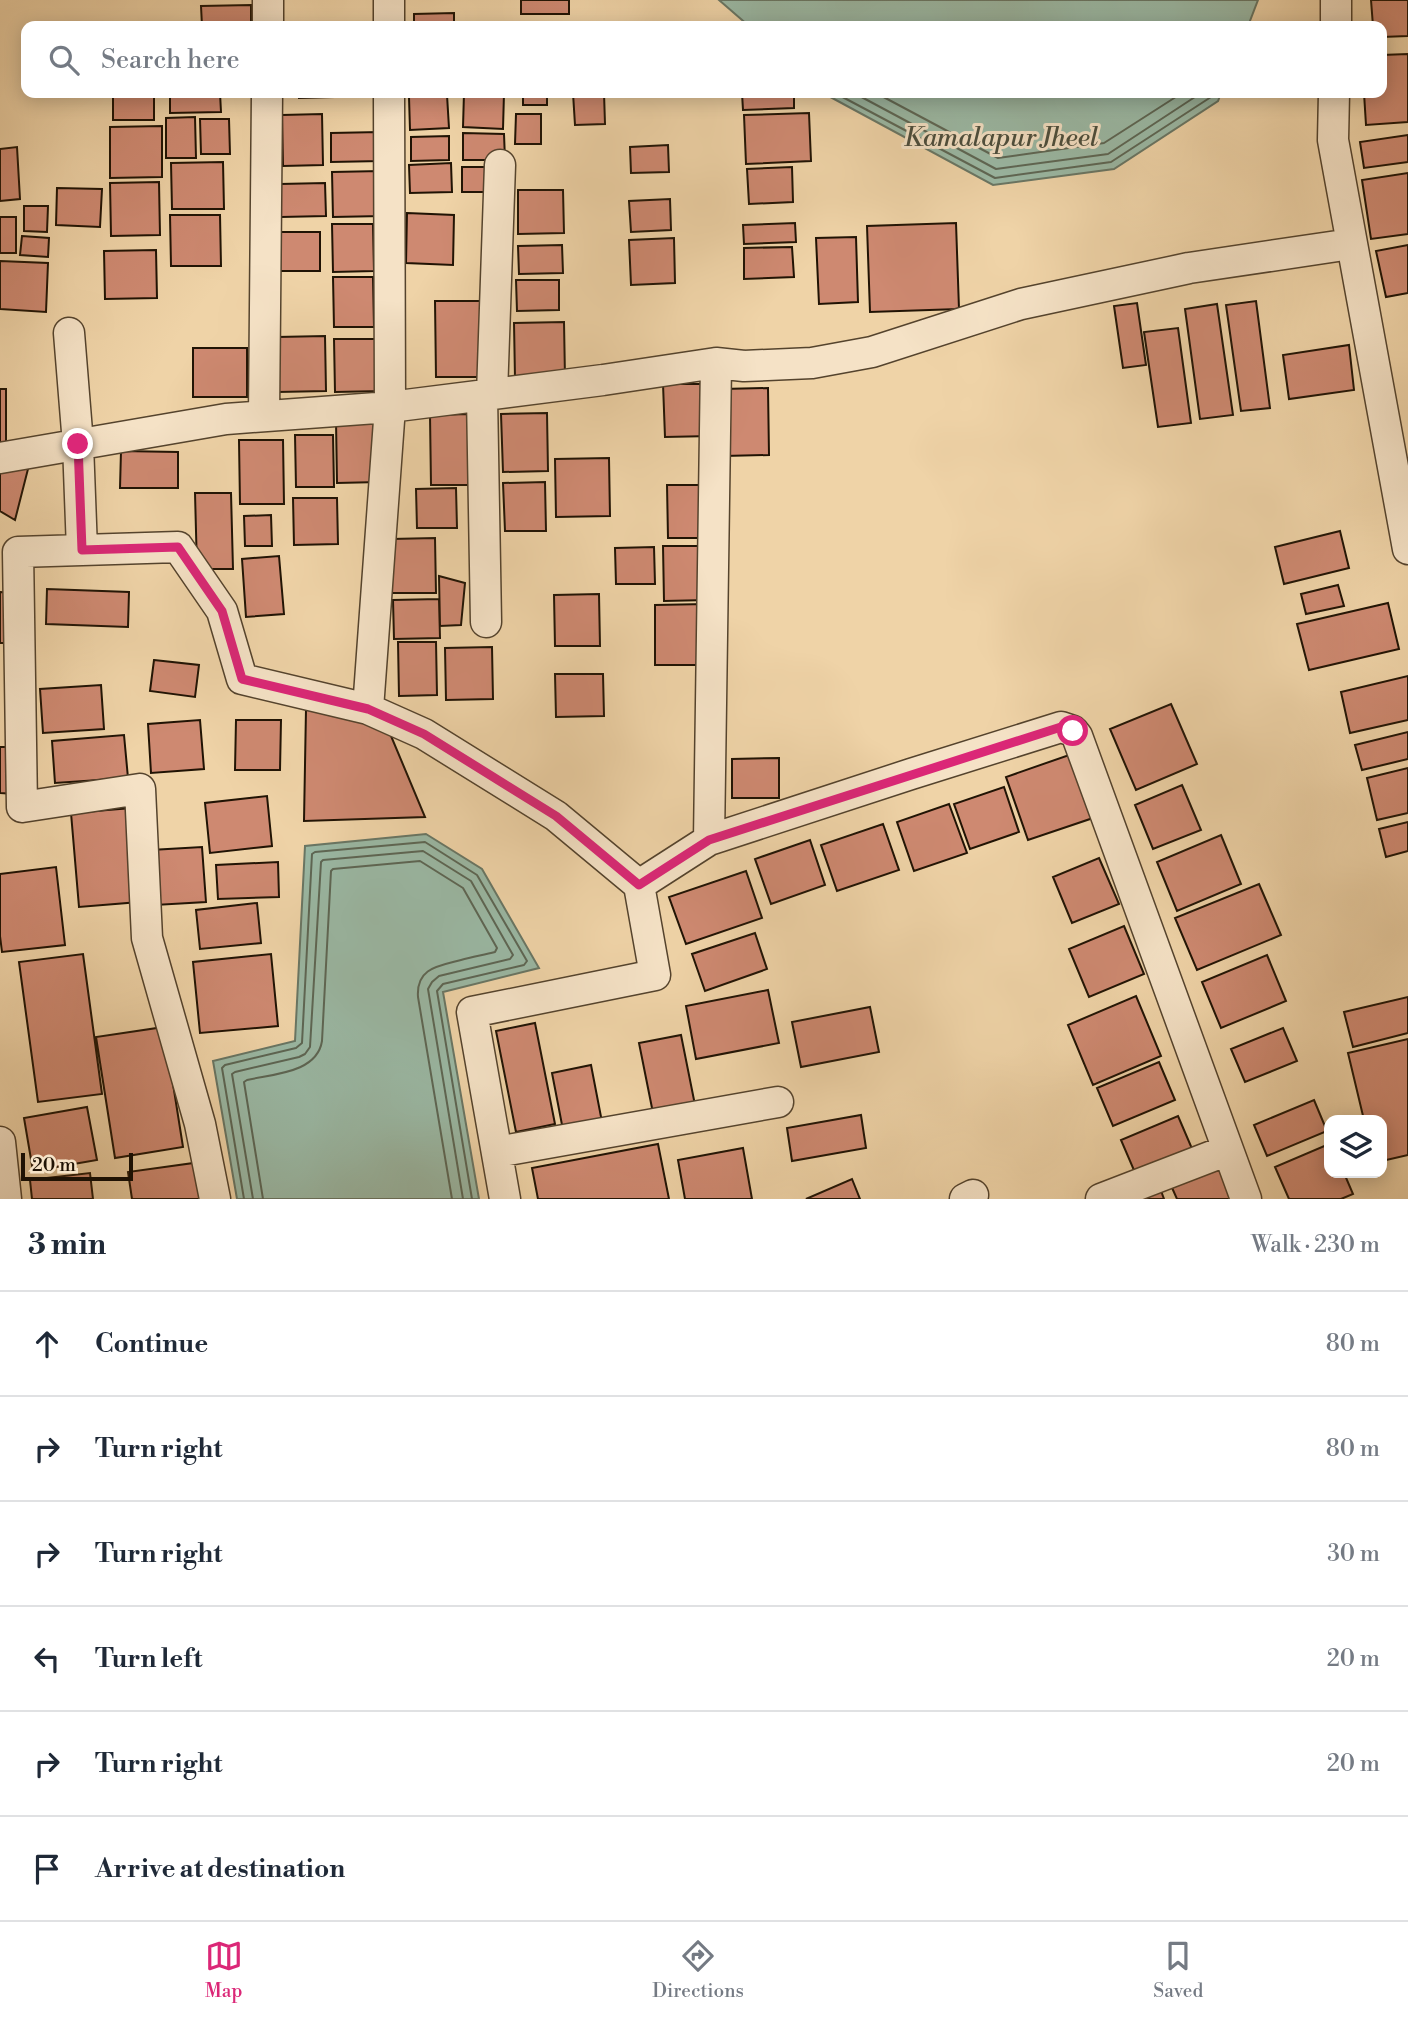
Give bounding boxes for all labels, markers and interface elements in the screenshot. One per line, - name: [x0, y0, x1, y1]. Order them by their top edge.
- search box: [21, 21, 1387, 98]
- icon: search: [45, 41, 83, 79]
- text: Search here: [101, 44, 240, 76]
- water label: Kamalapur Jheel: [904, 122, 1099, 154]
- route end: [62, 428, 93, 459]
- route start: [1057, 715, 1088, 746]
- map controls: [1324, 1115, 1387, 1178]
- button: layers: [1324, 1115, 1387, 1178]
- scale bar: [21, 1150, 133, 1182]
- text: 20 m: [32, 1153, 76, 1177]
- text: 3 min: [28, 1226, 106, 1264]
- text: Walk · 230 m: [1251, 1231, 1380, 1259]
- icon: ahead: [28, 1325, 66, 1363]
- text: Continue: [95, 1328, 208, 1360]
- text: 80 m: [1326, 1330, 1380, 1358]
- icon: right: [28, 1430, 66, 1468]
- text: Turn right: [95, 1433, 223, 1465]
- text: 80 m: [1326, 1435, 1380, 1463]
- icon: right: [28, 1535, 66, 1573]
- text: Turn right: [95, 1538, 223, 1570]
- text: 30 m: [1327, 1540, 1380, 1568]
- icon: left: [28, 1640, 66, 1678]
- text: Turn left: [95, 1643, 203, 1675]
- text: 20 m: [1327, 1645, 1380, 1673]
- icon: right: [28, 1745, 66, 1783]
- text: Turn right: [95, 1748, 223, 1780]
- text: 20 m: [1327, 1750, 1380, 1778]
- icon: arrive: [28, 1850, 66, 1888]
- text: Arrive at destination: [95, 1853, 345, 1885]
- tab: Map: [205, 1937, 243, 2003]
- tab: Directions: [652, 1937, 744, 2003]
- tab: Saved: [1153, 1937, 1203, 2003]

